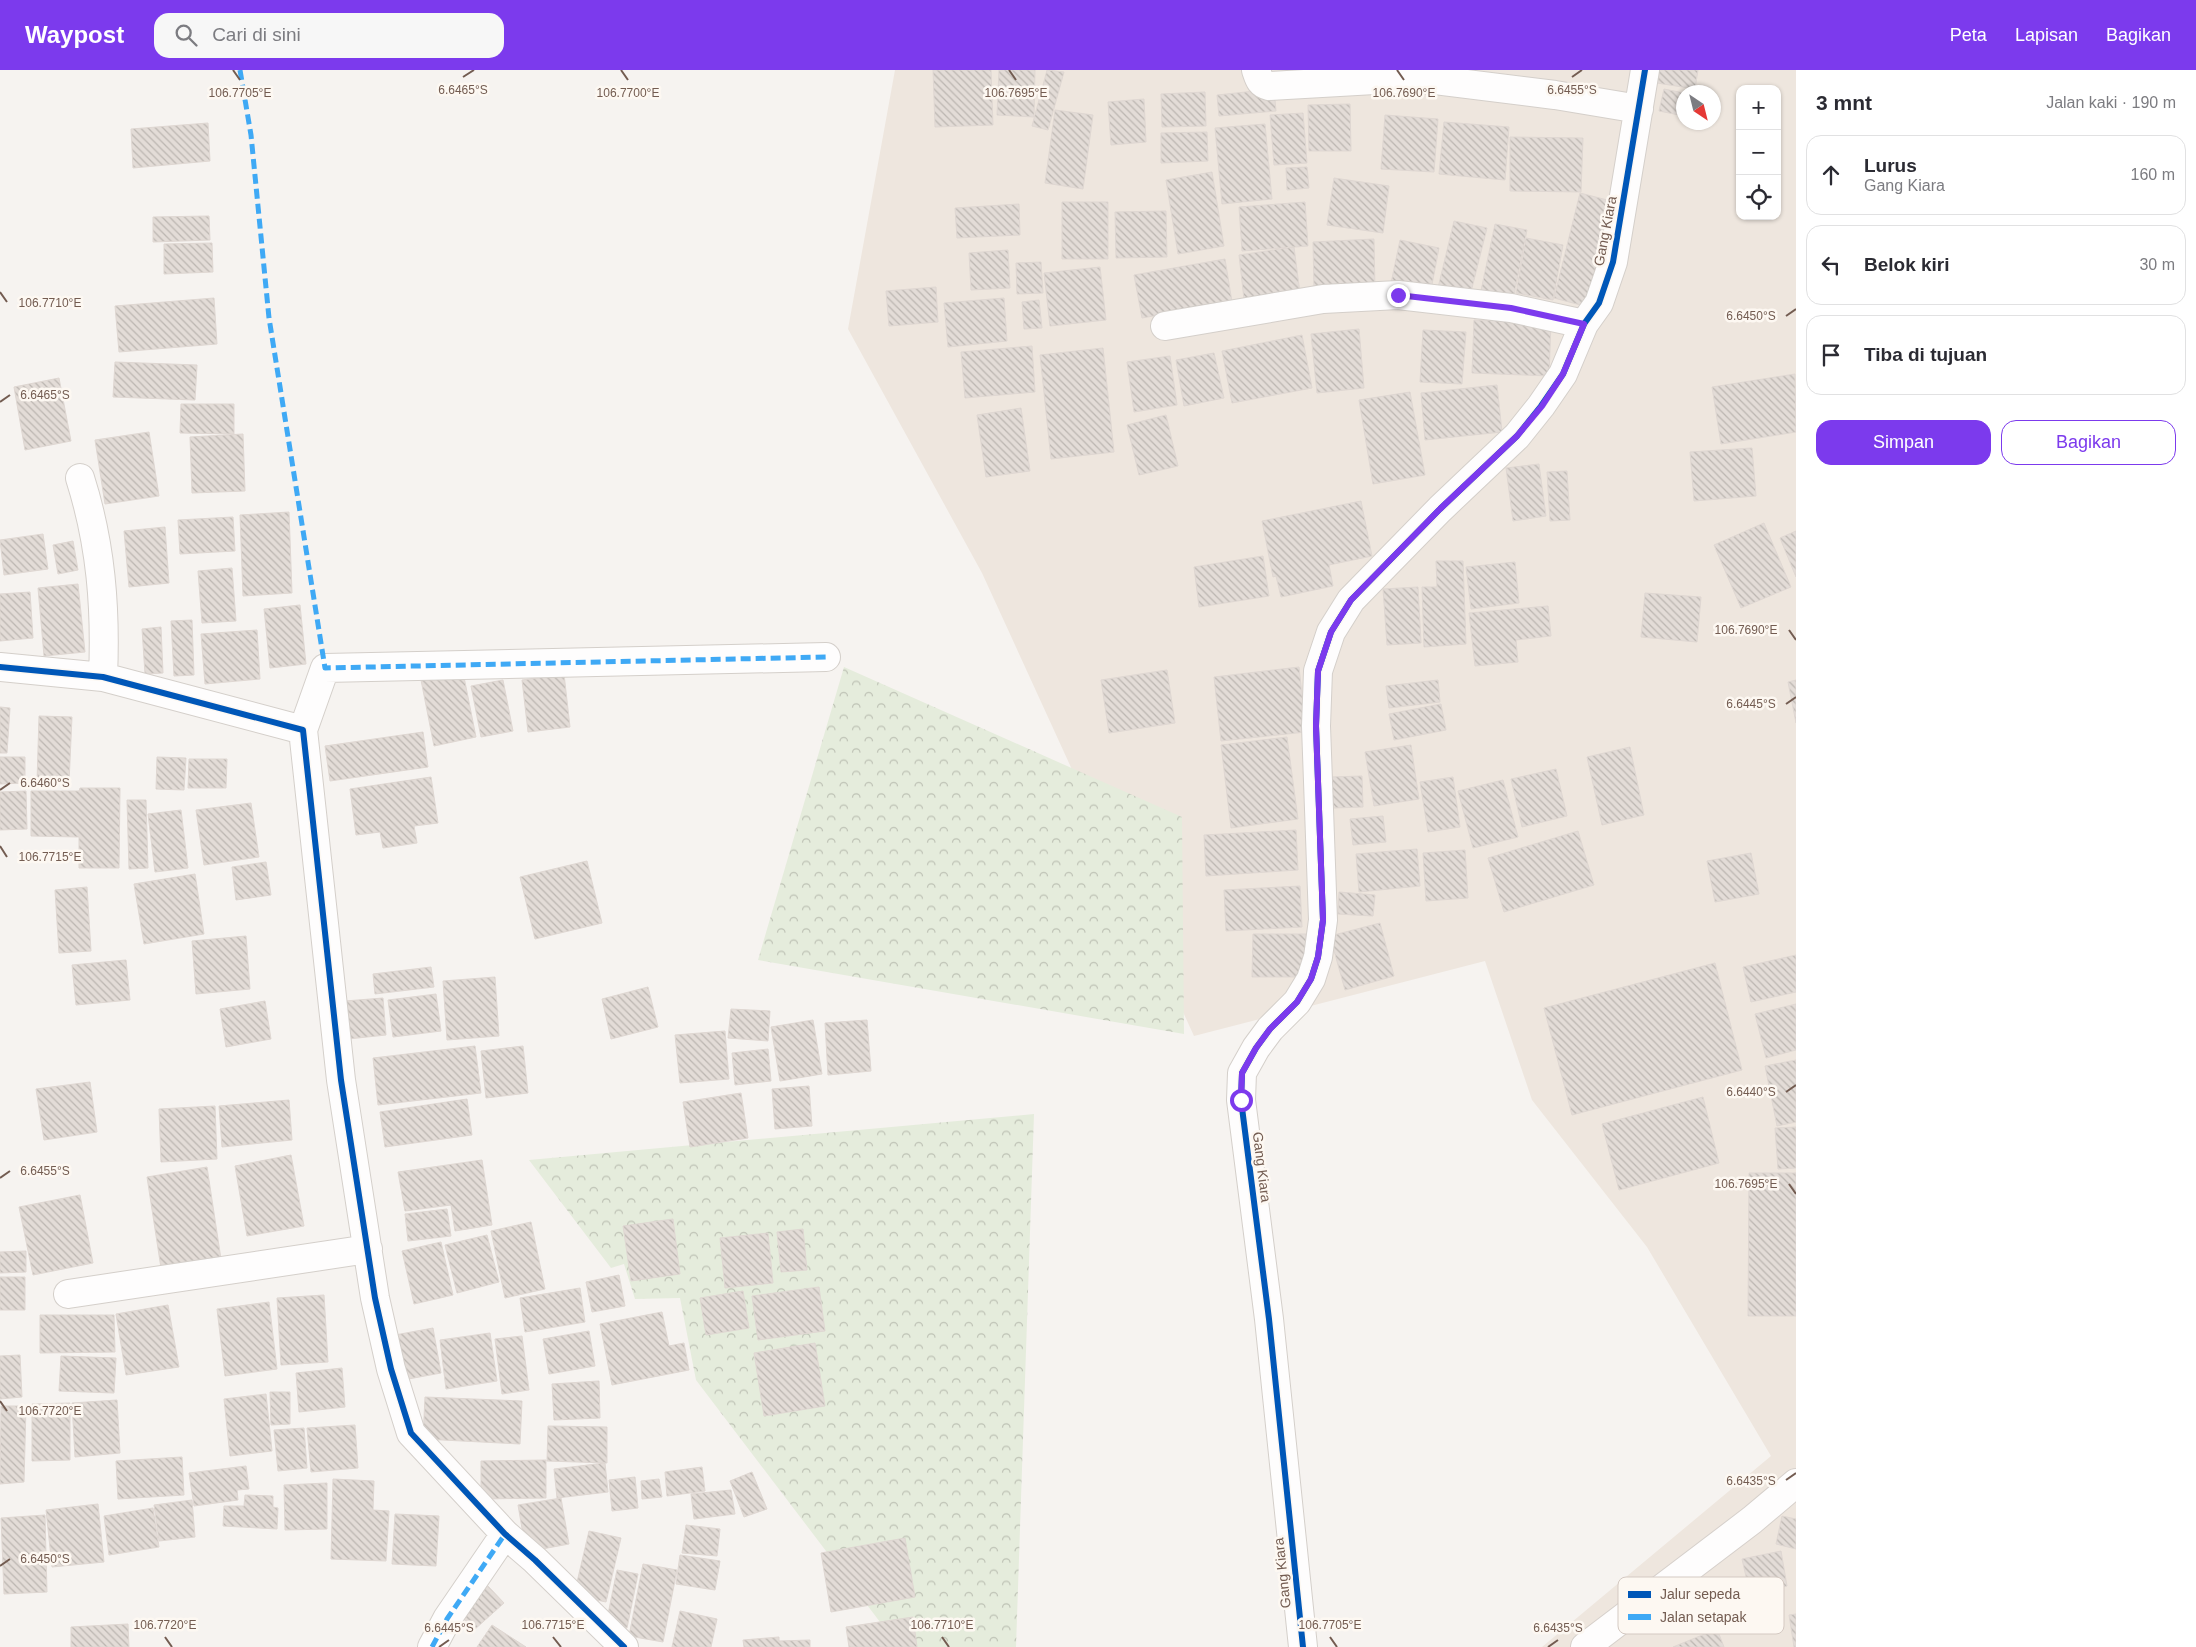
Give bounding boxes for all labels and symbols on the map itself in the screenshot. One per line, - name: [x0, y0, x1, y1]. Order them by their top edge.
- text: 6.6465°S: [438, 83, 488, 97]
- text: 6.6455°S: [1547, 83, 1597, 97]
- north arrow: [1676, 85, 1721, 130]
- text: 106.7705°E: [209, 86, 271, 100]
- text: 106.7700°E: [597, 86, 659, 100]
- text: 106.7695°E: [985, 86, 1047, 100]
- text: 106.7690°E: [1373, 86, 1435, 100]
- street label: Gang Kiara: [1590, 195, 1620, 267]
- route end: [1387, 284, 1410, 307]
- text: 106.7710°E: [19, 296, 81, 310]
- text: 6.6450°S: [1726, 309, 1776, 323]
- text: 6.6465°S: [20, 388, 70, 402]
- text: 106.7690°E: [1715, 623, 1777, 637]
- text: 6.6445°S: [1726, 697, 1776, 711]
- text: 6.6460°S: [20, 776, 70, 790]
- text: 106.7715°E: [19, 850, 81, 864]
- text: 6.6440°S: [1726, 1085, 1776, 1099]
- route start: [1230, 1089, 1253, 1112]
- street label: Gang Kiara: [1250, 1131, 1274, 1203]
- text: 6.6455°S: [20, 1164, 70, 1178]
- text: 106.7695°E: [1715, 1177, 1777, 1191]
- text: 106.7720°E: [19, 1404, 81, 1418]
- text: 6.6435°S: [1726, 1474, 1776, 1488]
- street label: Gang Kiara: [1270, 1537, 1294, 1609]
- text: 6.6450°S: [20, 1552, 70, 1566]
- legend: [1618, 1577, 1784, 1634]
- text: Jalur sepeda: [1660, 1586, 1740, 1602]
- text: Jalan setapak: [1660, 1609, 1747, 1625]
- text: 106.7720°E: [134, 1618, 196, 1632]
- text: 106.7715°E: [522, 1618, 584, 1632]
- text: 106.7710°E: [911, 1618, 973, 1632]
- text: 106.7705°E: [1299, 1618, 1361, 1632]
- text: 6.6445°S: [424, 1621, 474, 1635]
- text: 6.6435°S: [1533, 1621, 1583, 1635]

